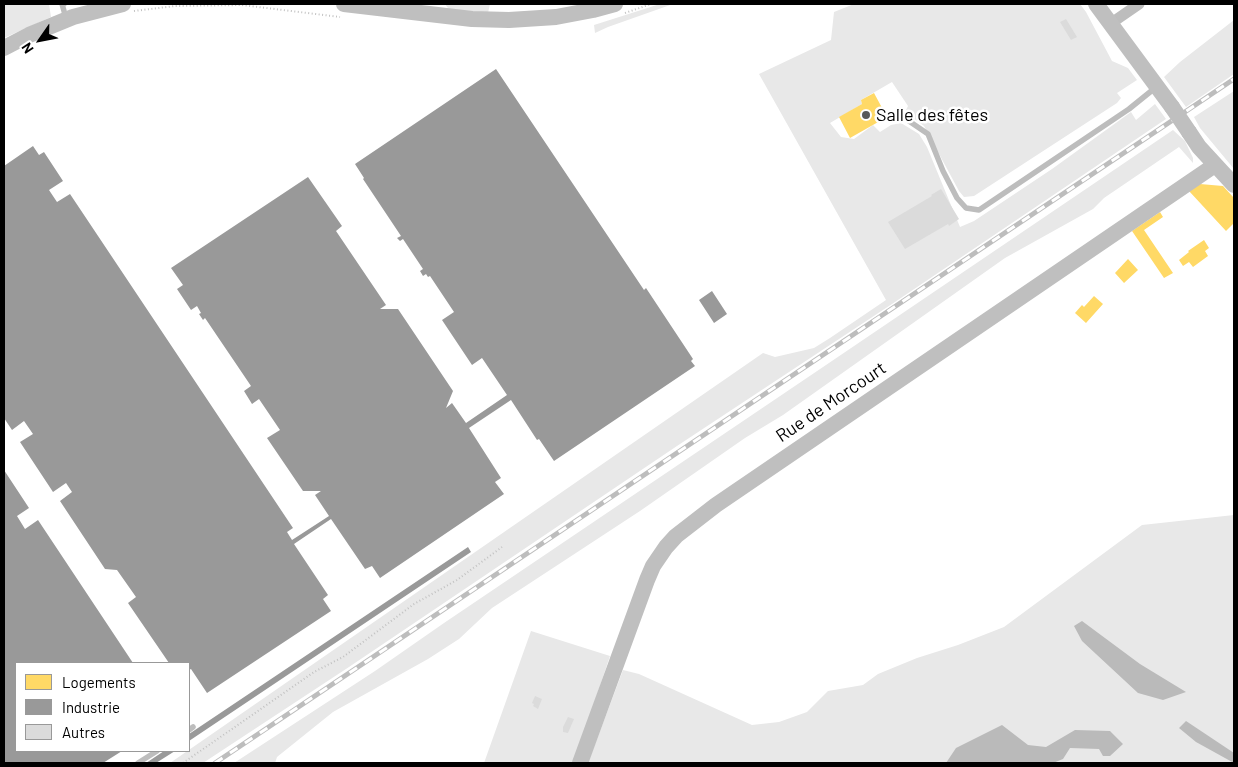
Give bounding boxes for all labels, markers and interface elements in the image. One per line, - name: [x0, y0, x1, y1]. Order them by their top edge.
- north arrow: [15, 15, 65, 65]
- text: N: [17, 40, 37, 57]
- place label: Salle des fêtes: [876, 104, 988, 126]
- marker: Salle des fêtes: [860, 109, 872, 121]
- street label: Rue de Morcourt: [772, 357, 890, 447]
- legend: [15, 662, 190, 752]
- text: Logements: [62, 673, 136, 691]
- text: Industrie: [62, 698, 120, 716]
- text: Autres: [62, 723, 105, 741]

